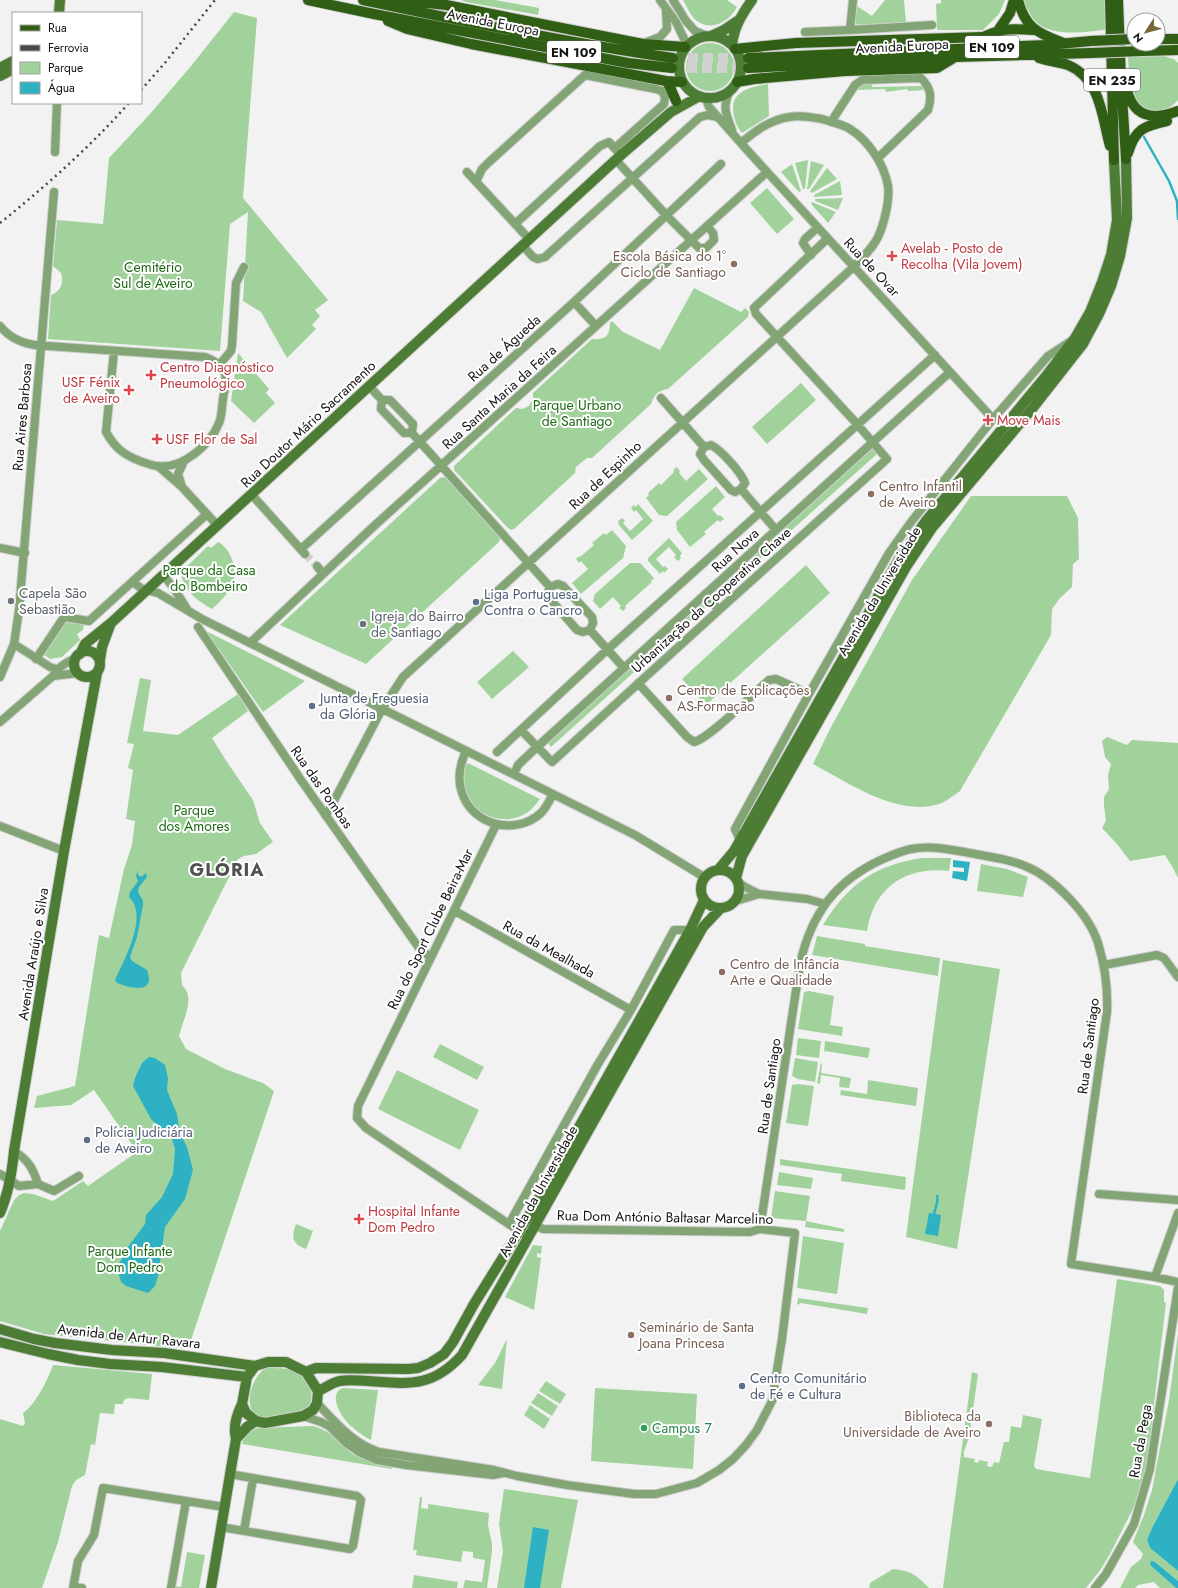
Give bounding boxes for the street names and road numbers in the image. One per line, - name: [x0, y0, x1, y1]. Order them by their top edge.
- street label: Avenida Europa: [445, 3, 541, 41]
- street label: Avenida Europa: [855, 34, 949, 58]
- road number: EN 109: [965, 36, 1019, 58]
- road number: EN 109: [547, 41, 601, 63]
- road number: EN 235: [1084, 69, 1140, 91]
- street label: Rua de Ovar: [839, 233, 905, 301]
- street label: Rua de Águeda: [463, 310, 545, 386]
- street label: Rua Santa Maria da Feira: [437, 340, 561, 454]
- street label: Rua Doutor Mário Sacramento: [236, 356, 380, 492]
- street label: Rua Aires Barbosa: [7, 362, 37, 472]
- street label: Rua de Espinho: [564, 436, 646, 514]
- street label: Urbanização da Cooperativa Chave: [627, 523, 795, 677]
- street label: Rua Nova: [707, 523, 763, 577]
- street label: Avenida da Universidade: [832, 523, 926, 659]
- street label: Rua das Pombas: [286, 742, 358, 833]
- street label: Rua do Sport Clube Beira-Mar: [382, 845, 478, 1013]
- street label: Avenida Araújo e Silva: [13, 886, 53, 1022]
- street label: Rua da Mealhada: [499, 915, 599, 983]
- street label: Rua de Santiago: [1072, 996, 1104, 1095]
- street label: Rua de Santiago: [752, 1036, 786, 1135]
- street label: Avenida da Universidade: [494, 1122, 582, 1260]
- street label: Rua Dom António Baltasar Marcelino: [557, 1205, 774, 1229]
- street label: Avenida de Artur Ravara: [57, 1319, 201, 1353]
- street label: Rua da Pega: [1124, 1403, 1156, 1479]

